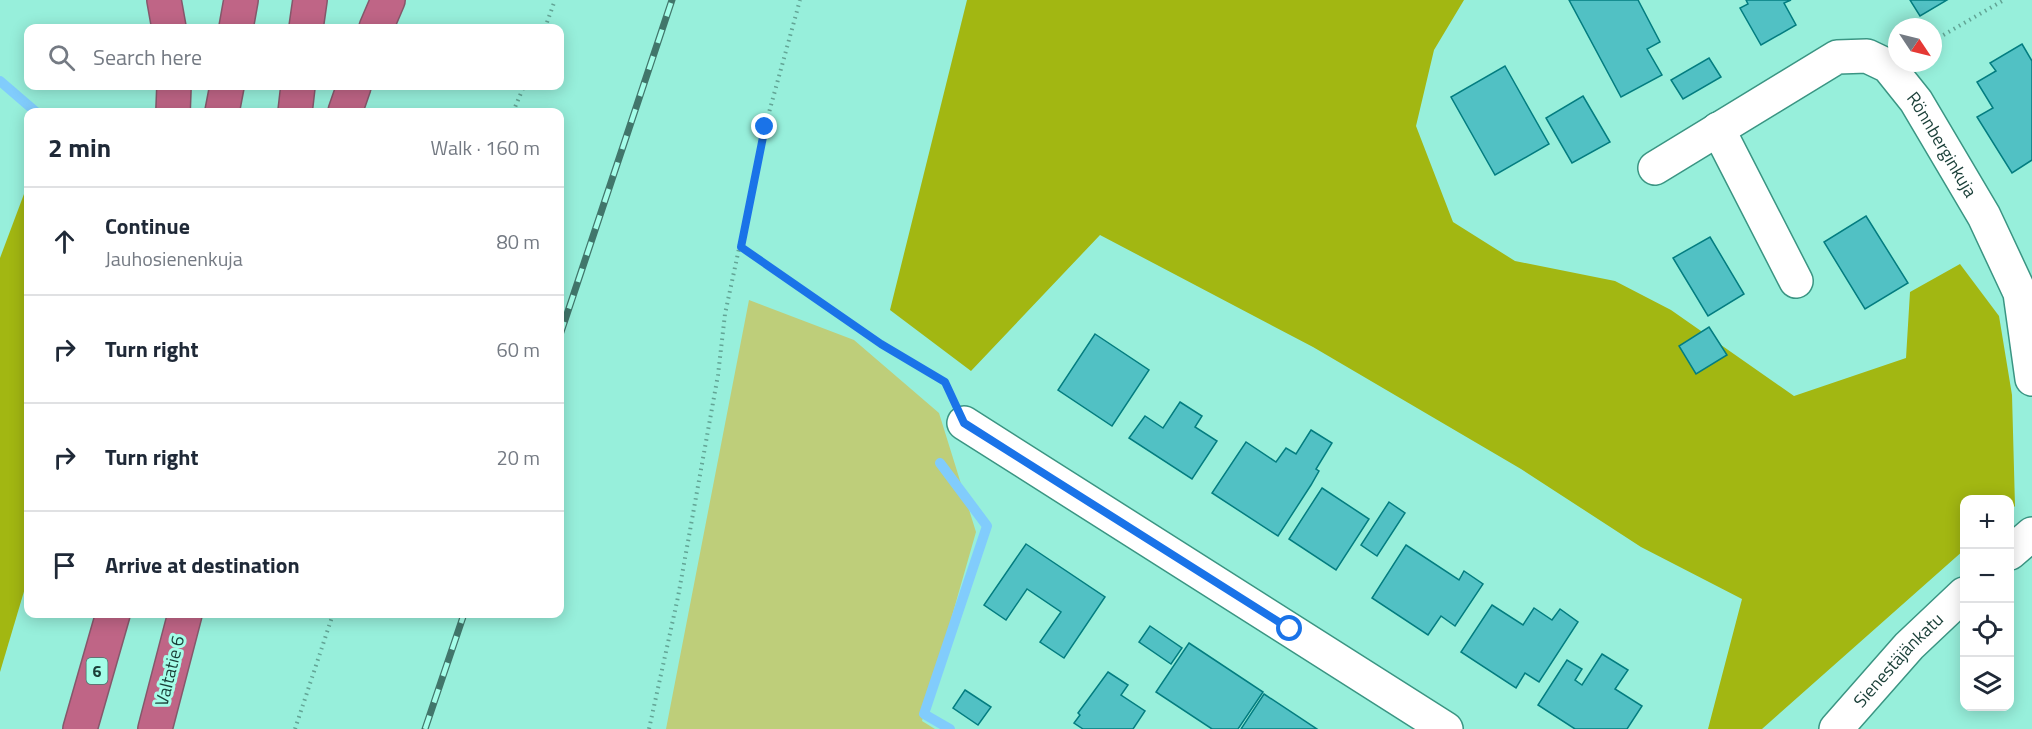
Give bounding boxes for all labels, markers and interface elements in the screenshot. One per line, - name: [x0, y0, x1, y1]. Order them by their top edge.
- north arrow: [1888, 18, 1942, 72]
- search box: [24, 24, 564, 90]
- text: Search here: [93, 40, 202, 74]
- icon: search: [45, 41, 78, 74]
- street label: Rönnberginkuja: [1901, 86, 1984, 202]
- route end: [751, 113, 777, 139]
- text: 2 min: [48, 128, 111, 167]
- text: Walk · 160 m: [431, 132, 540, 163]
- text: Continue: [105, 209, 190, 243]
- icon: ahead: [48, 225, 81, 258]
- text: 80 m: [496, 226, 540, 257]
- text: Jauhosienenkuja: [105, 243, 243, 274]
- text: Turn right: [105, 332, 199, 366]
- icon: right: [48, 333, 81, 366]
- text: 60 m: [496, 334, 540, 365]
- text: Turn right: [105, 440, 199, 474]
- icon: right: [48, 441, 81, 474]
- text: 20 m: [496, 442, 540, 473]
- map controls: [1960, 495, 2014, 711]
- button: +: [1960, 495, 2014, 549]
- text: Arrive at destination: [105, 548, 300, 582]
- icon: arrive: [48, 549, 81, 582]
- button: −: [1960, 549, 2014, 603]
- button: locate: [1960, 603, 2014, 657]
- street label: Sienestäjänkatu: [1847, 606, 1949, 713]
- route start: [1276, 615, 1302, 641]
- street label: Valtatie 6: [148, 633, 191, 709]
- button: layers: [1960, 657, 2014, 711]
- road number: 6: [86, 658, 108, 684]

